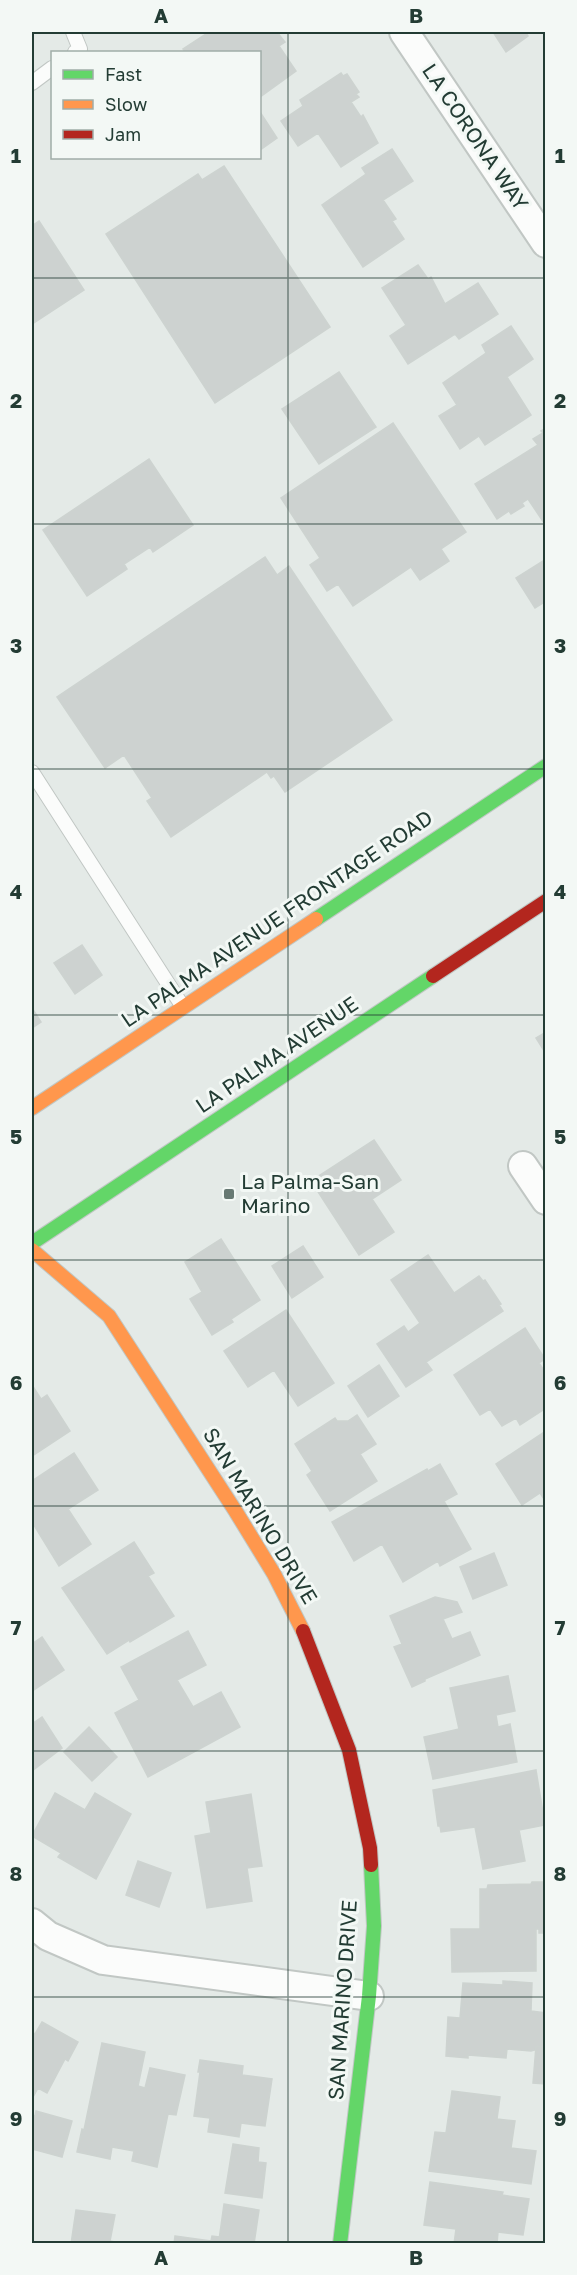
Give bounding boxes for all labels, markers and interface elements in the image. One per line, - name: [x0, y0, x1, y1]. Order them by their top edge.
- text: A: [154, 3, 168, 27]
- text: B: [409, 3, 423, 27]
- legend: [51, 51, 261, 159]
- street label: LA CORONA WAY: [417, 58, 535, 215]
- text: Fast: [105, 63, 142, 85]
- text: Slow: [105, 93, 148, 115]
- text: Jam: [105, 123, 141, 145]
- text: 1: [11, 143, 21, 167]
- text: 1: [555, 143, 565, 167]
- text: 2: [10, 388, 22, 412]
- text: 2: [554, 388, 566, 412]
- text: 3: [10, 633, 22, 657]
- text: 3: [554, 633, 566, 657]
- street label: LA PALMA AVENUE FRONTAGE ROAD: [116, 804, 437, 1032]
- text: 4: [10, 879, 22, 903]
- text: 4: [554, 879, 566, 903]
- street label: LA PALMA AVENUE: [190, 990, 363, 1118]
- text: 5: [10, 1124, 22, 1148]
- text: 5: [554, 1124, 566, 1148]
- place label: La Palma-San Marino: [241, 1168, 379, 1218]
- marker: La Palma-San Marino: [222, 1187, 236, 1201]
- text: 6: [10, 1370, 22, 1394]
- text: 6: [554, 1370, 566, 1394]
- street label: SAN MARINO DRIVE: [198, 1423, 324, 1608]
- text: 7: [11, 1615, 22, 1639]
- text: 7: [555, 1615, 566, 1639]
- text: 8: [10, 1861, 22, 1885]
- text: 8: [554, 1861, 566, 1885]
- street label: SAN MARINO DRIVE: [322, 1899, 362, 2101]
- text: 9: [10, 2106, 22, 2130]
- text: 9: [554, 2106, 566, 2130]
- text: A: [154, 2245, 168, 2269]
- text: B: [409, 2245, 423, 2269]

